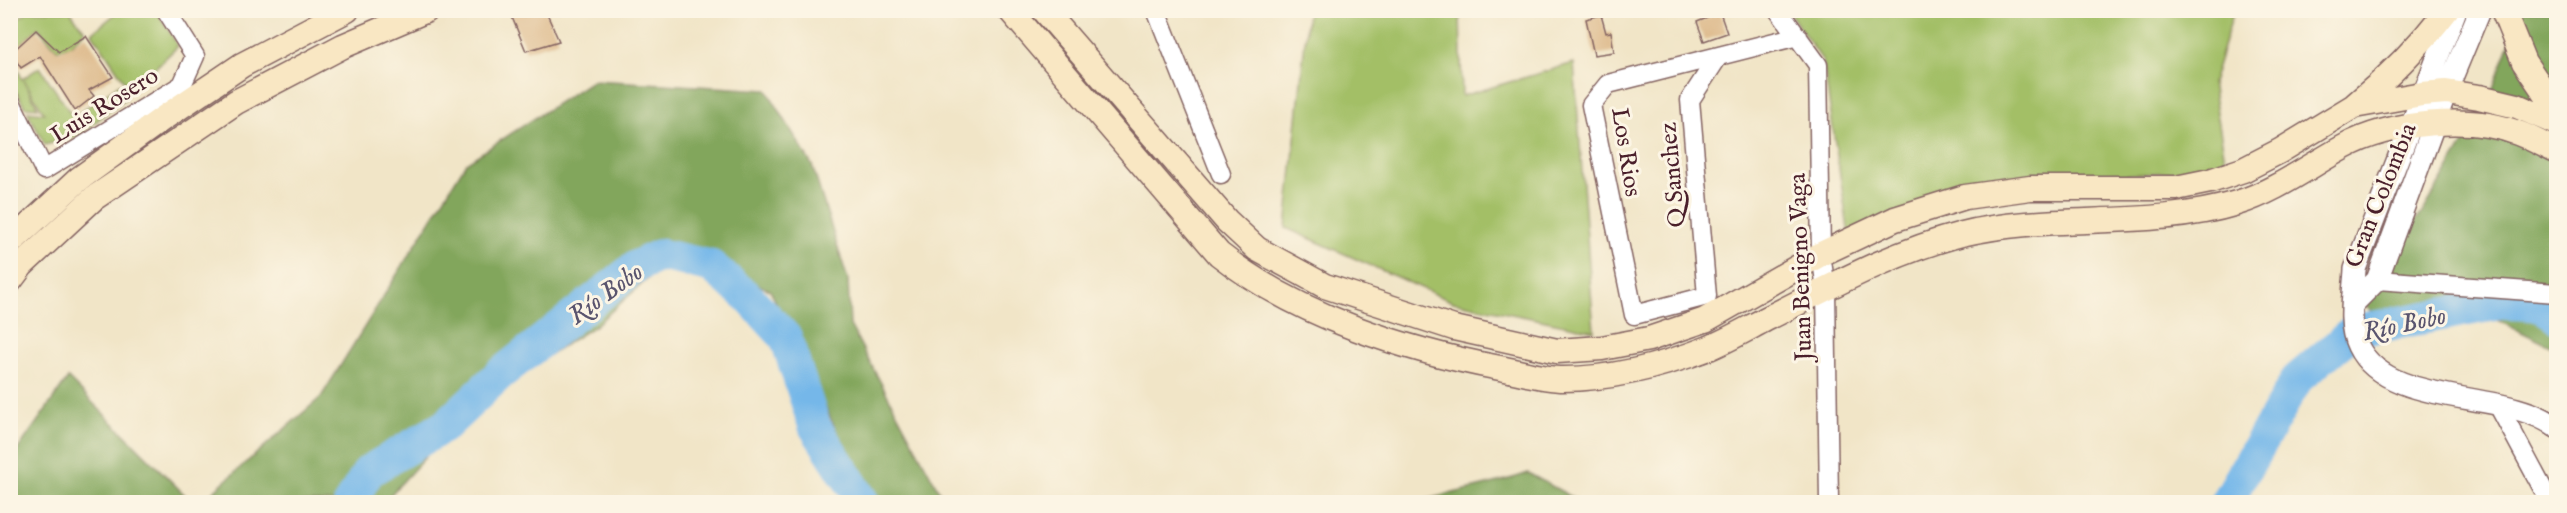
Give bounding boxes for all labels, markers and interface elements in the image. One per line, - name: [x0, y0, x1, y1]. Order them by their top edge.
- street label: Luis Rosero: [45, 61, 165, 152]
- street label: Los Rios: [1603, 106, 1648, 199]
- street label: Gran Colombia: [2338, 118, 2425, 273]
- street label: Q Sanchez: [1653, 121, 1694, 229]
- street label: Juan Benigno Vaga: [1783, 172, 1820, 364]
- water label: Río Bobo: [562, 256, 650, 332]
- water label: Río Bobo: [2359, 300, 2449, 349]

